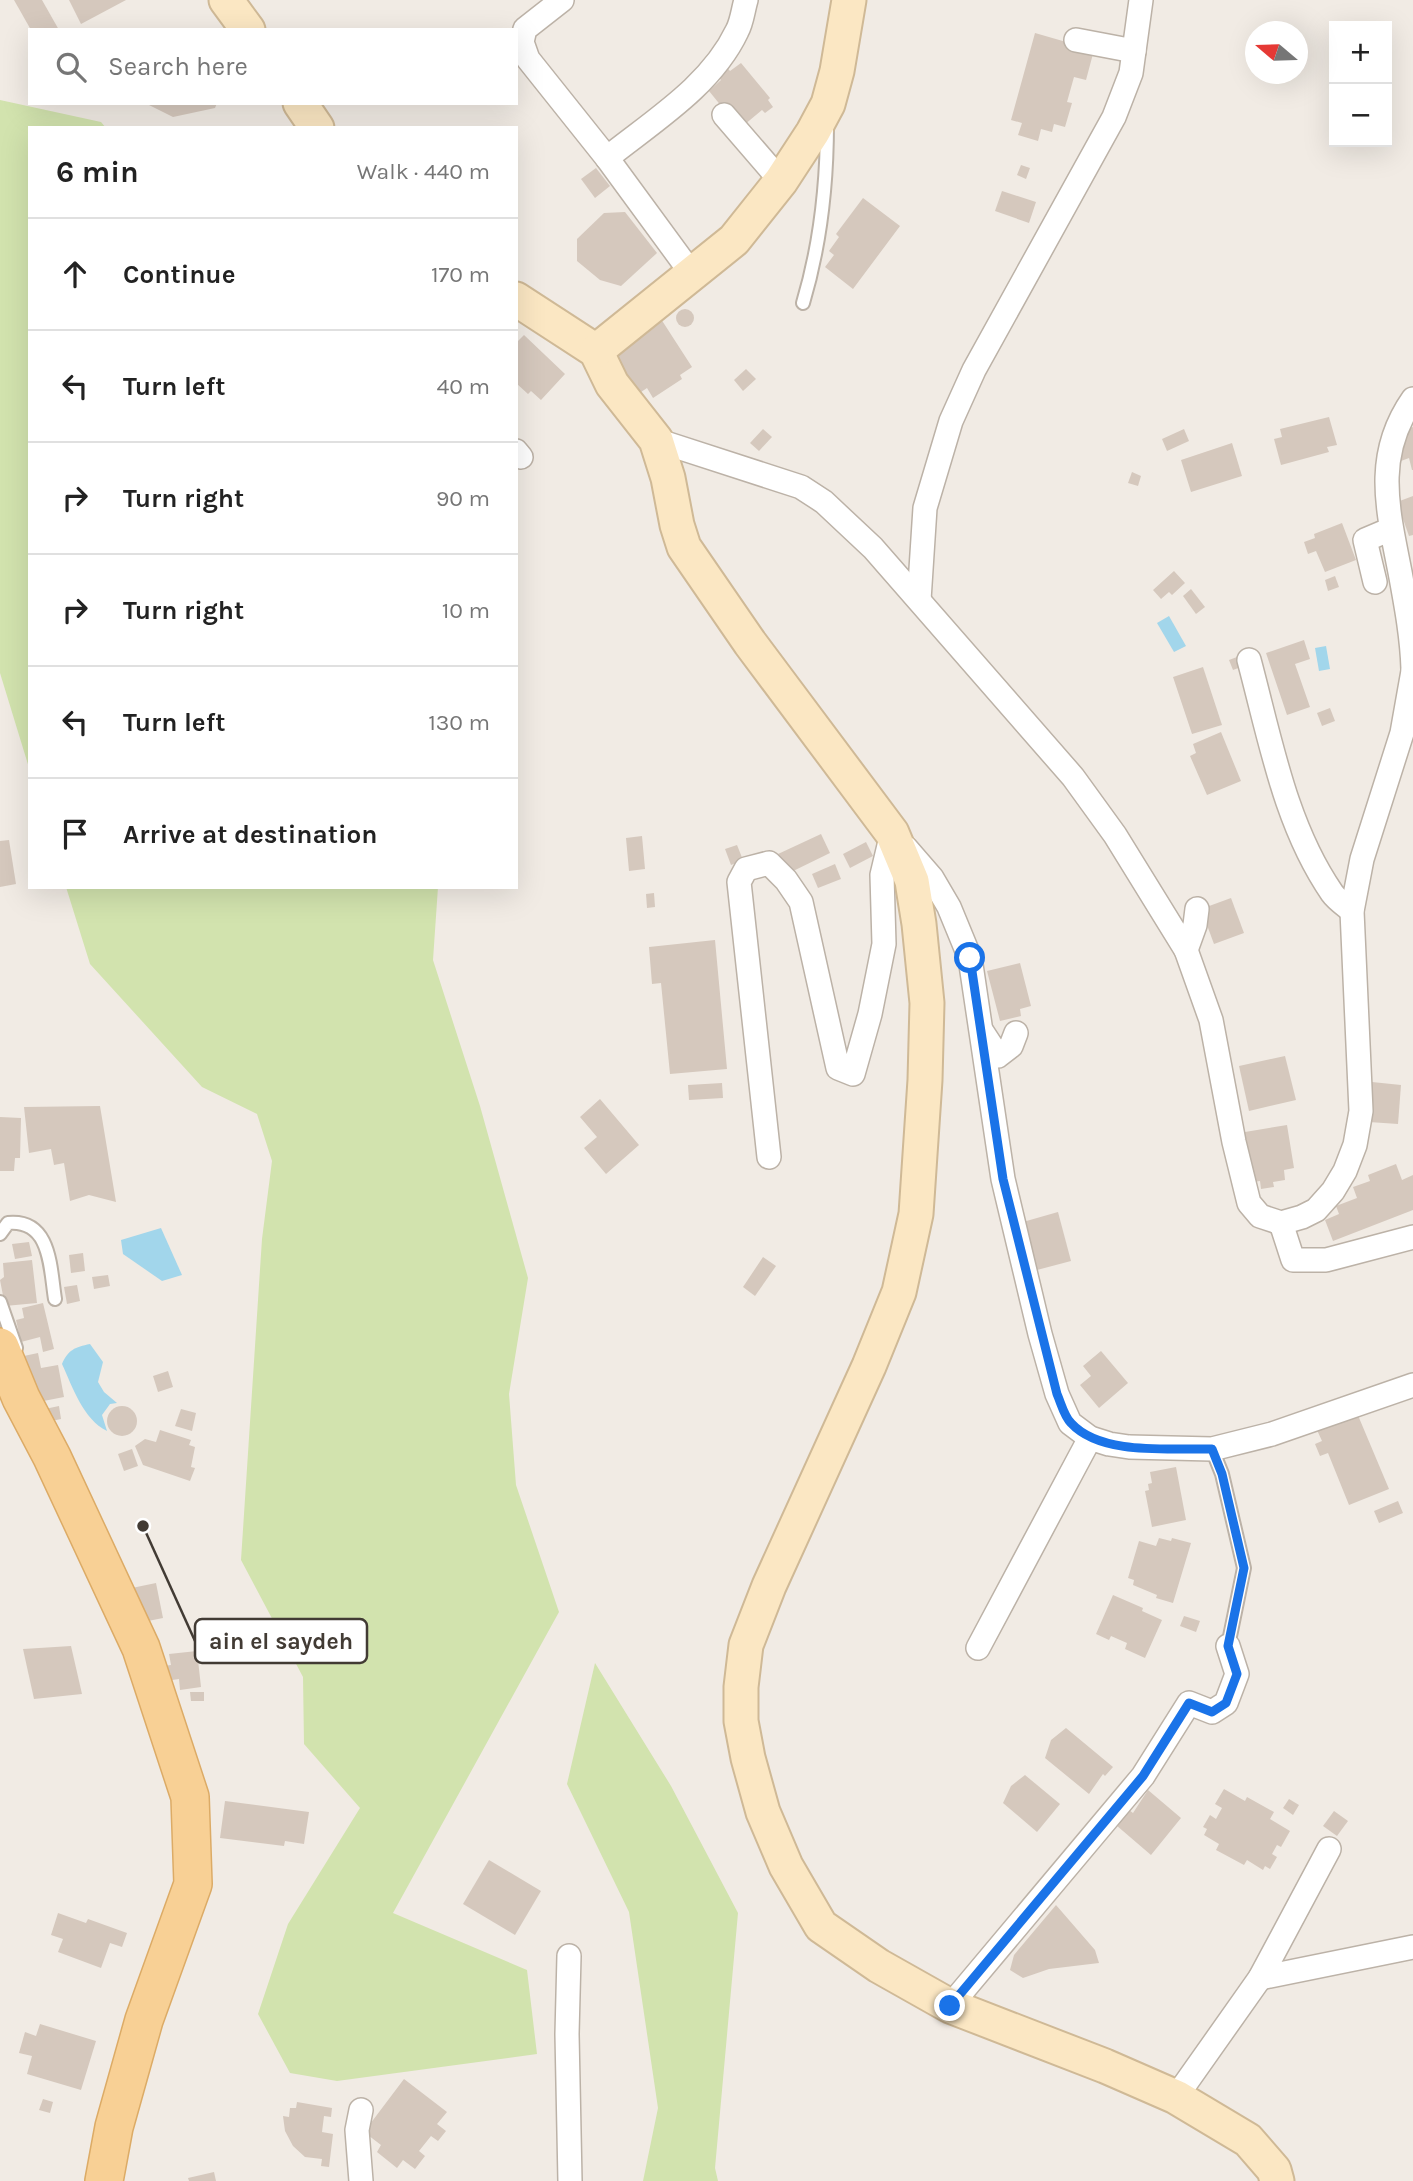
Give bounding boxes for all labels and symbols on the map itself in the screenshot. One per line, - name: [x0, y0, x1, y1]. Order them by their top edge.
- north arrow: [1245, 21, 1308, 84]
- route start: [954, 942, 985, 973]
- callout: ain el saydeh: [195, 1619, 367, 1663]
- text: ain el saydeh: [209, 1628, 353, 1655]
- route end: [934, 1990, 965, 2021]

